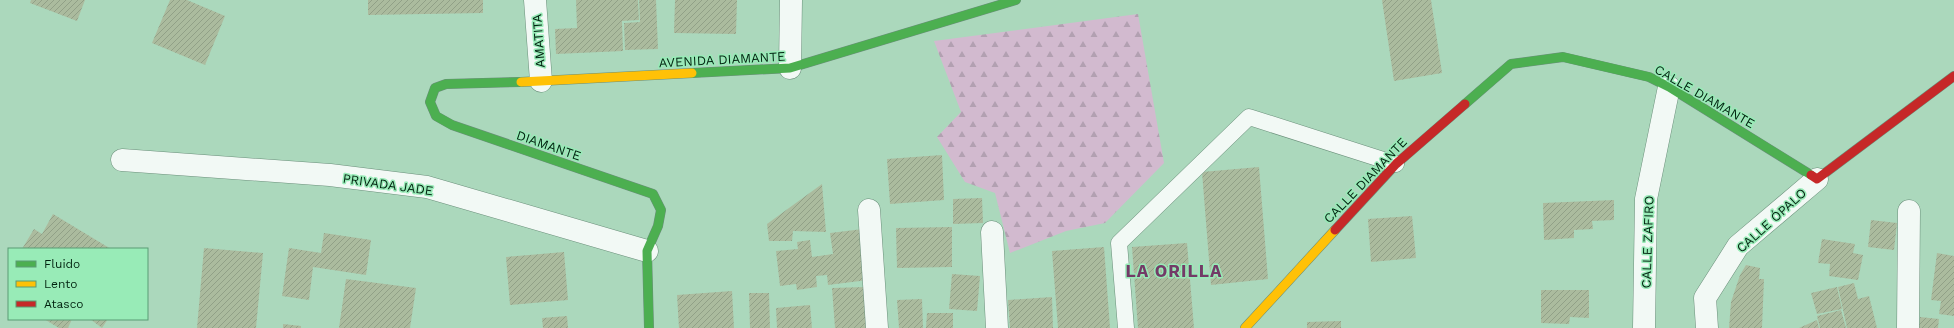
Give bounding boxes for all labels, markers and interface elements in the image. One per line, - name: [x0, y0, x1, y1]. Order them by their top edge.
- street label: AMATITA: [529, 13, 548, 68]
- street label: AVENIDA DIAMANTE: [658, 49, 786, 70]
- street label: CALLE DIAMANTE: [1652, 62, 1757, 131]
- street label: DIAMANTE: [515, 127, 583, 163]
- street label: CALLE DIAMANTE: [1321, 135, 1410, 226]
- street label: PRIVADA JADE: [342, 171, 434, 198]
- street label: CALLE ÓPALO: [1733, 184, 1809, 256]
- street label: CALLE ZAFIRO: [1638, 195, 1657, 289]
- legend: [8, 248, 148, 320]
- text: Fluido: [44, 257, 80, 271]
- district label: LA ORILLA: [1126, 261, 1222, 281]
- text: Lento: [44, 277, 78, 291]
- text: Atasco: [44, 297, 84, 311]

